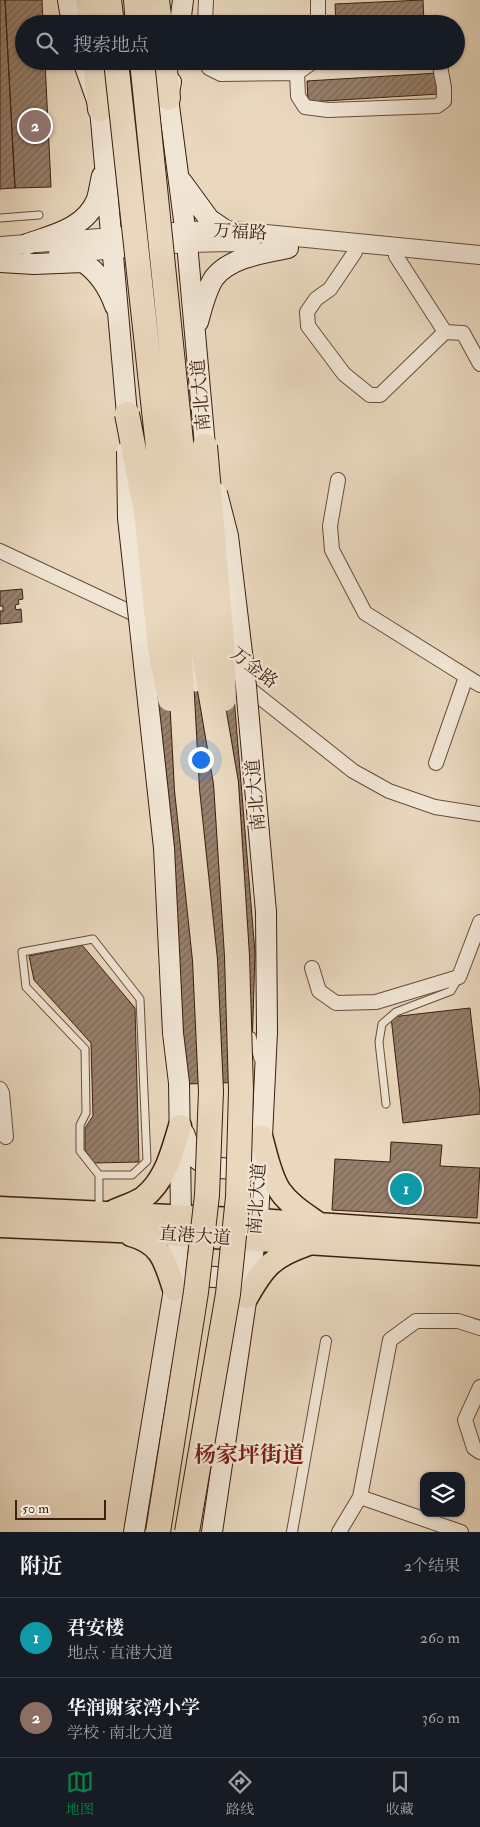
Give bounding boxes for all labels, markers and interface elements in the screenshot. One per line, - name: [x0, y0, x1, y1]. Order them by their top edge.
- search box: [15, 15, 465, 70]
- icon: search: [33, 29, 61, 57]
- text: 搜索地点: [73, 33, 149, 57]
- pin: 2: [19, 107, 51, 145]
- street label: 万福路: [212, 219, 268, 245]
- street label: 南北大道: [186, 358, 216, 432]
- street label: 万金路: [226, 642, 282, 694]
- your location: [188, 747, 214, 773]
- street label: 南北大道: [241, 758, 271, 832]
- street label: 南北大道: [243, 1162, 271, 1236]
- pin: 1: [390, 1170, 422, 1208]
- street label: 直港大道: [158, 1222, 232, 1250]
- district label: 杨家坪街道: [194, 1441, 304, 1469]
- map controls: [420, 1472, 465, 1517]
- button: layers: [420, 1472, 465, 1517]
- scale bar: [15, 1497, 106, 1520]
- text: 50 m: [22, 1500, 49, 1517]
- text: 附近: [20, 1553, 62, 1580]
- text: 2个结果: [404, 1556, 460, 1576]
- text: 君安楼: [67, 1616, 124, 1640]
- text: 1: [33, 1628, 39, 1648]
- text: 260 m: [420, 1628, 460, 1648]
- text: 地点 · 直港大道: [67, 1643, 173, 1663]
- text: 华润谢家湾小学: [67, 1696, 200, 1720]
- text: 2: [32, 1708, 40, 1728]
- text: 360 m: [422, 1708, 460, 1728]
- text: 学校 · 南北大道: [67, 1723, 173, 1743]
- tab: 地图: [66, 1768, 94, 1818]
- tab: 路线: [226, 1768, 254, 1818]
- tab: 收藏: [386, 1768, 414, 1818]

